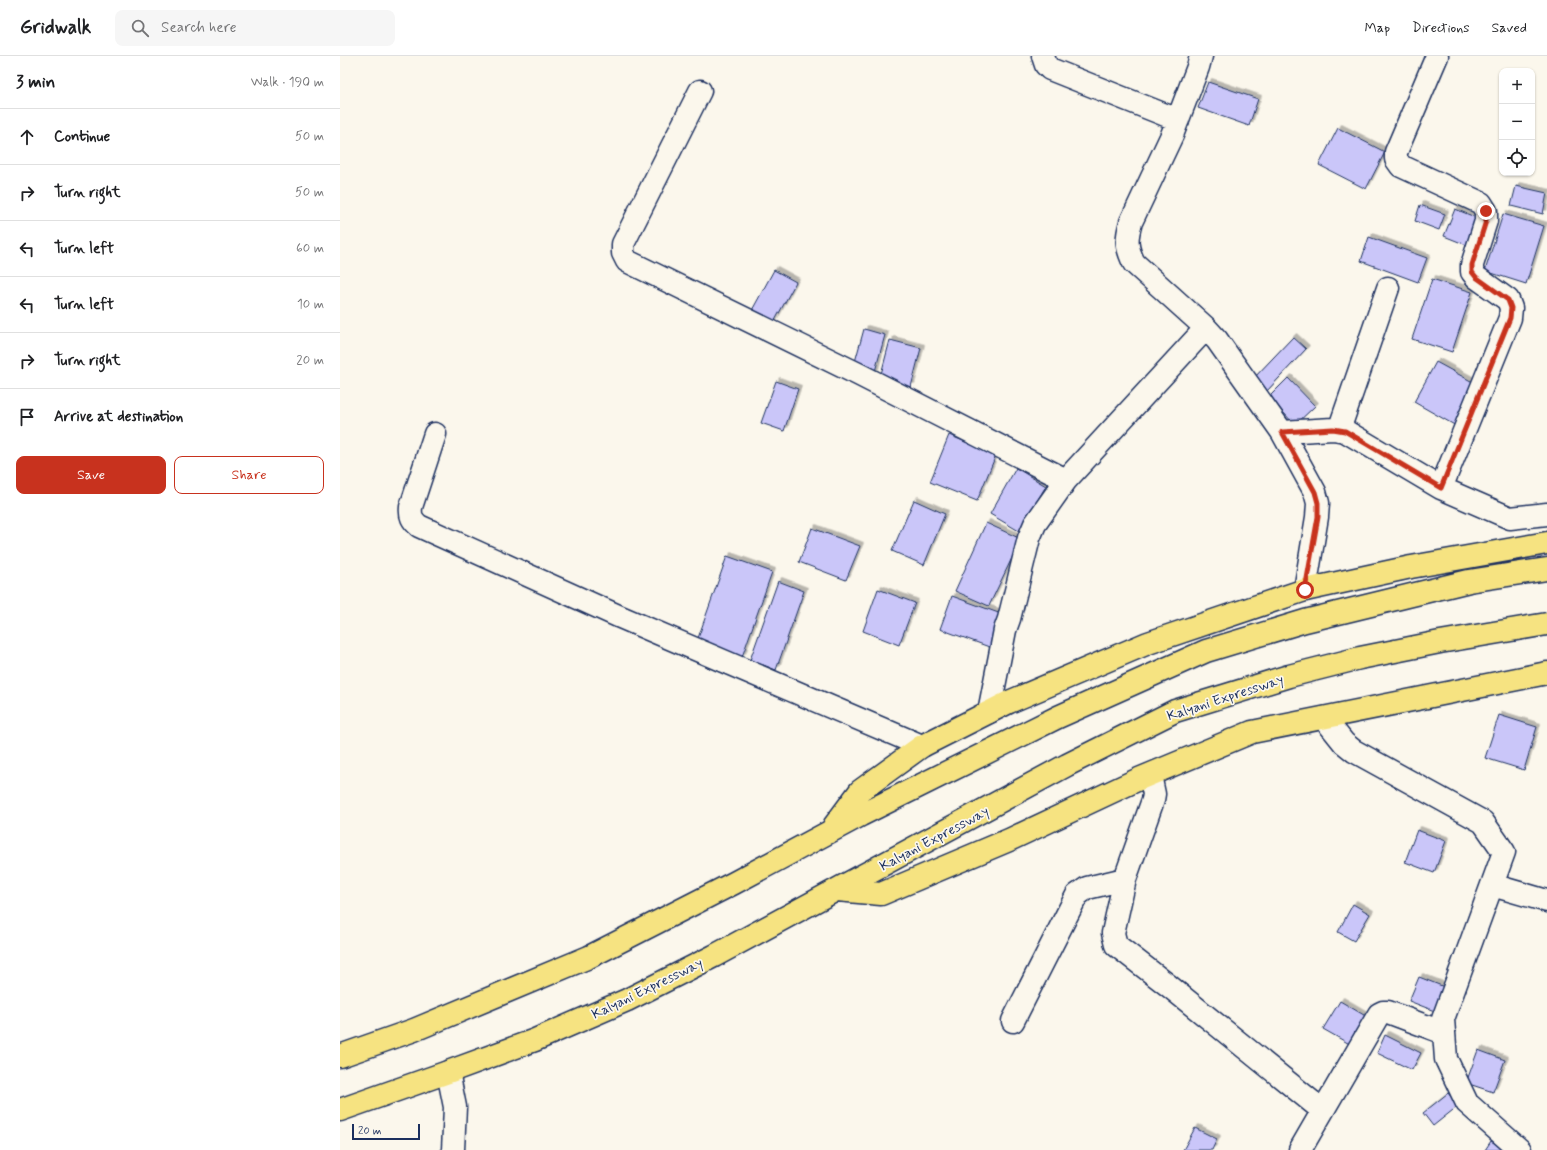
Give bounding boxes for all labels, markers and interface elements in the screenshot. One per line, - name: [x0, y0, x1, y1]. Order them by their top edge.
- search box: [115, 10, 395, 46]
- text: Gridwalk: [20, 15, 91, 40]
- icon: search: [129, 17, 151, 39]
- text: Search here: [161, 18, 237, 38]
- text: Map: [1364, 19, 1390, 37]
- text: Directions: [1412, 19, 1470, 37]
- text: Saved: [1492, 19, 1527, 37]
- map controls: [1499, 68, 1535, 176]
- button: +: [1499, 68, 1535, 104]
- text: 3 min: [16, 71, 55, 93]
- text: Walk · 190 m: [251, 74, 324, 91]
- button: −: [1499, 104, 1535, 140]
- icon: ahead: [16, 126, 38, 148]
- text: Continue: [54, 127, 110, 147]
- text: 50 m: [295, 128, 324, 145]
- button: locate: [1499, 140, 1535, 176]
- icon: right: [16, 182, 38, 204]
- text: Turn right: [54, 183, 121, 203]
- text: 50 m: [295, 184, 324, 201]
- route end: [1477, 202, 1495, 220]
- icon: left: [16, 238, 38, 260]
- text: Turn left: [54, 239, 114, 259]
- text: 60 m: [296, 240, 324, 257]
- icon: left: [16, 294, 38, 316]
- text: Turn left: [54, 295, 114, 315]
- text: 10 m: [297, 296, 324, 313]
- icon: right: [16, 350, 38, 372]
- text: Turn right: [54, 351, 121, 371]
- text: 20 m: [296, 352, 324, 369]
- icon: arrive: [16, 406, 38, 428]
- text: Arrive at destination: [54, 407, 183, 427]
- button: Save: [16, 456, 166, 494]
- button: Share: [174, 456, 324, 494]
- route start: [1296, 581, 1314, 599]
- street label: Kalyani Expressway: [1165, 671, 1286, 725]
- street label: Kalyani Expressway: [877, 802, 992, 875]
- street label: Kalyani Expressway: [589, 954, 706, 1024]
- scale bar: [352, 1122, 420, 1141]
- text: 20 m: [358, 1124, 381, 1138]

